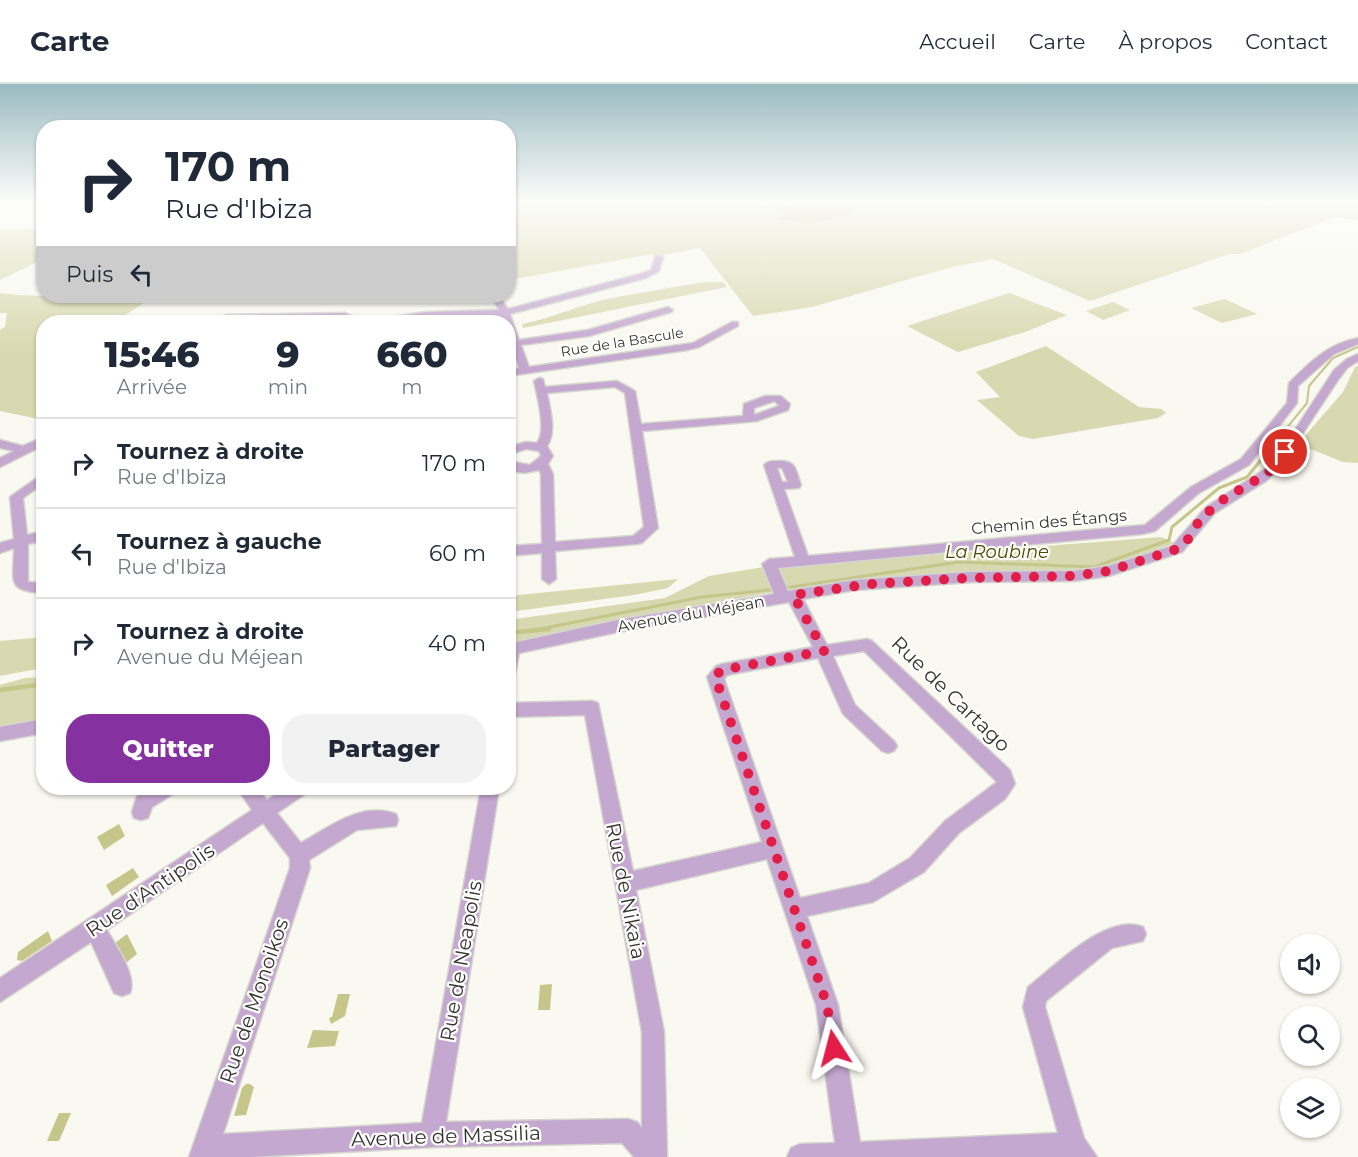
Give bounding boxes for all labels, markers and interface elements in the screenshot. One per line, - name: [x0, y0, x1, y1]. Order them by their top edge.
- text: Carte: [30, 24, 109, 58]
- text: Accueil: [919, 29, 996, 54]
- text: Carte: [1029, 29, 1085, 54]
- text: À propos: [1118, 29, 1212, 54]
- text: Contact: [1245, 29, 1328, 54]
- text: 170 m: [165, 140, 291, 192]
- icon: right: [66, 144, 144, 222]
- text: Rue d'Ibiza: [165, 192, 313, 225]
- icon: left: [125, 258, 158, 291]
- text: Puis: [66, 261, 113, 288]
- street label: Rue de la Bascule: [559, 323, 685, 361]
- text: 15:46: [104, 332, 200, 376]
- text: 9: [276, 332, 300, 376]
- text: 660: [376, 332, 448, 376]
- text: Arrivée: [117, 375, 187, 399]
- text: min: [268, 375, 308, 399]
- text: m: [401, 375, 423, 399]
- pin: [1259, 426, 1310, 477]
- icon: arrive: [1268, 435, 1301, 468]
- text: Tournez à droite: [117, 438, 304, 465]
- icon: right: [66, 447, 99, 480]
- text: 170 m: [422, 450, 486, 477]
- text: Rue d'Ibiza: [117, 465, 227, 489]
- street label: Chemin des Étangs: [970, 506, 1128, 538]
- text: Tournez à gauche: [117, 528, 322, 555]
- icon: left: [66, 537, 99, 570]
- text: 60 m: [429, 540, 486, 567]
- water label: La Roubine: [945, 541, 1049, 563]
- text: Rue d'Ibiza: [117, 555, 227, 579]
- street label: Avenue du Méjean: [616, 592, 766, 636]
- text: Tournez à droite: [117, 618, 304, 645]
- icon: right: [66, 627, 99, 660]
- text: 40 m: [428, 630, 486, 657]
- street label: Rue de Cartago: [887, 631, 1015, 757]
- text: Avenue du Méjean: [117, 645, 304, 669]
- button: Quitter: [66, 714, 270, 783]
- button: Partager: [282, 714, 486, 783]
- street label: Rue de Nikaia: [601, 821, 651, 961]
- street label: Rue d'Antipolis: [81, 838, 219, 942]
- street label: Rue de Neapolis: [435, 879, 487, 1043]
- street label: Rue de Monoikos: [214, 915, 294, 1087]
- map controls: [1280, 934, 1340, 1138]
- button: sound: [1280, 934, 1340, 994]
- button: search: [1280, 1006, 1340, 1066]
- position arrow: [802, 1016, 866, 1080]
- button: layers: [1280, 1078, 1340, 1138]
- street label: Avenue de Massilia: [351, 1121, 541, 1151]

